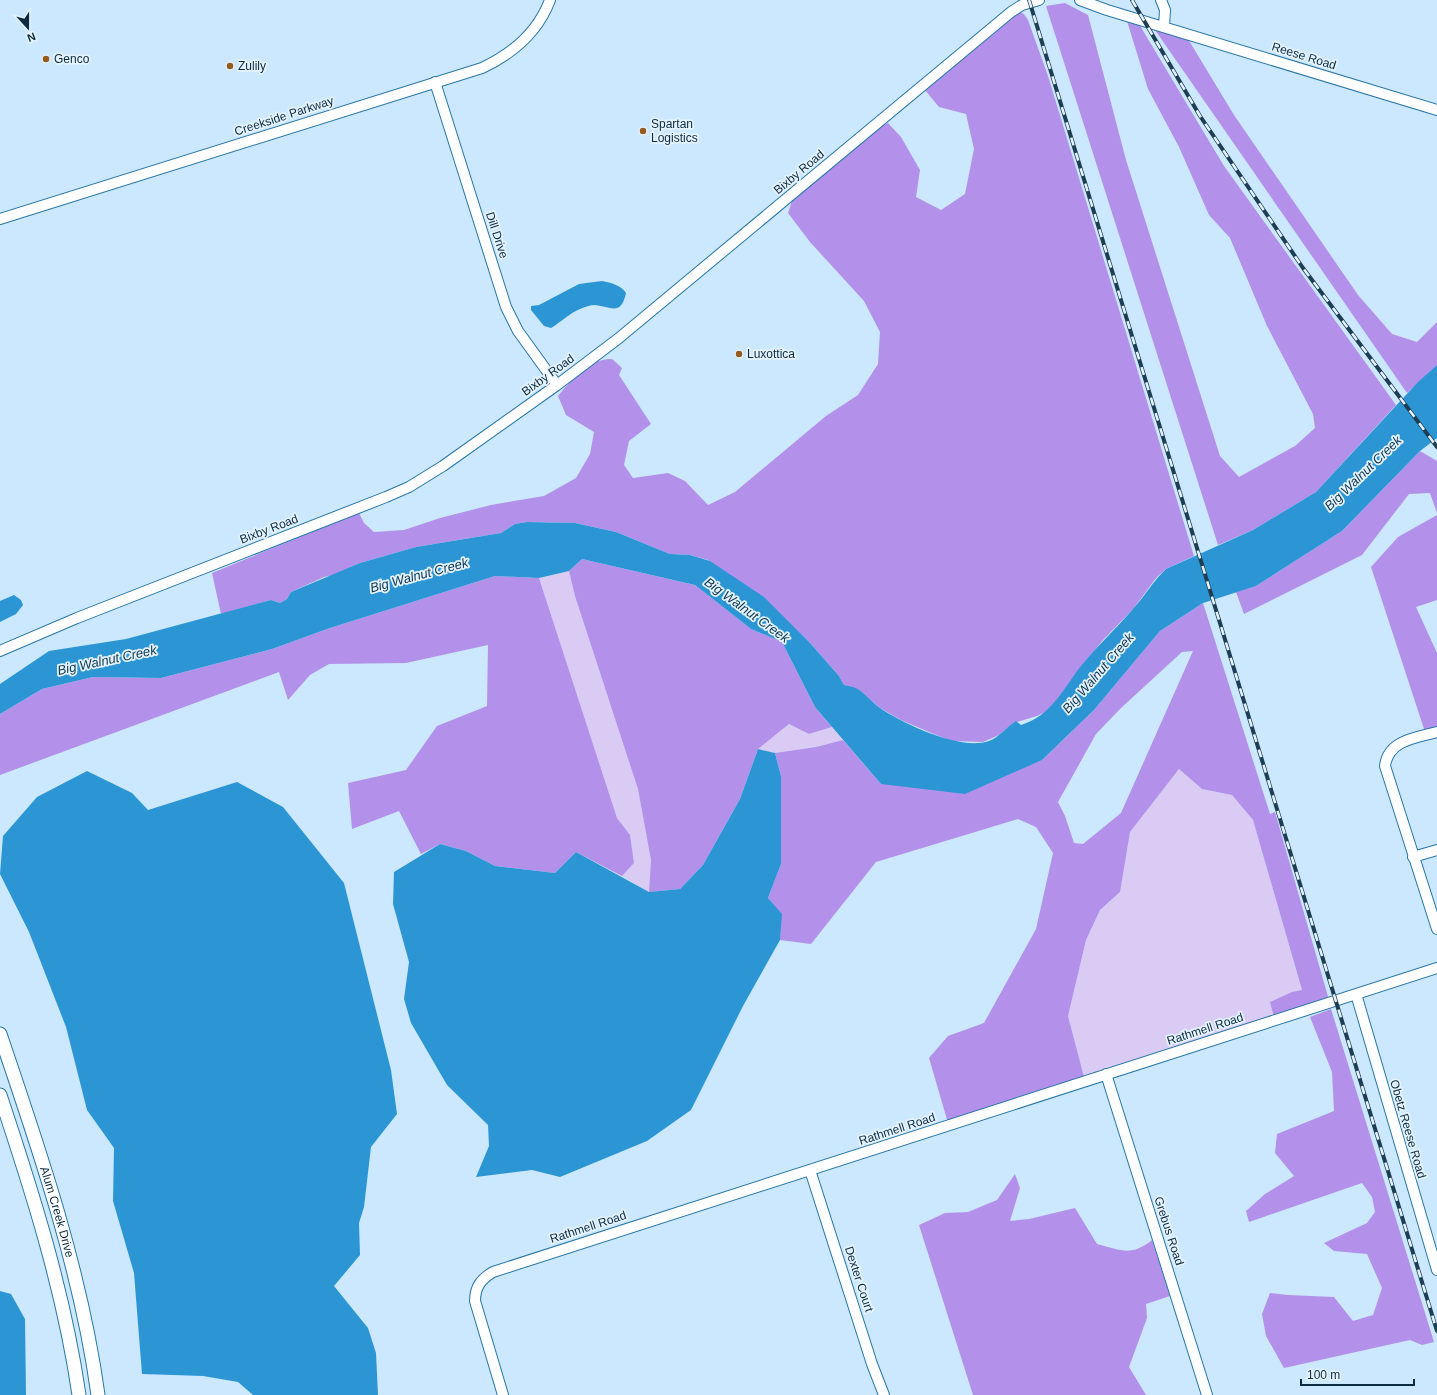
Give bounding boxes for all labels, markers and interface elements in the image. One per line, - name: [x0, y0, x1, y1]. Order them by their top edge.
- north arrow: [8, 8, 48, 48]
- text: N: [26, 30, 37, 44]
- street label: Reese Road: [1270, 40, 1338, 72]
- place label: Genco: [54, 52, 90, 66]
- marker: Genco: [41, 54, 51, 64]
- place label: Zulily: [238, 59, 266, 73]
- marker: Zulily: [225, 61, 235, 71]
- street label: Creekside Parkway: [233, 93, 335, 139]
- place label: Spartan Logistics: [651, 117, 698, 145]
- marker: Spartan Logistics: [638, 126, 648, 136]
- street label: Bixby Road: [771, 147, 827, 197]
- street label: Dill Drive: [483, 210, 511, 260]
- place label: Luxottica: [747, 347, 795, 361]
- marker: Luxottica: [734, 349, 744, 359]
- street label: Bixby Road: [519, 351, 577, 399]
- water label: Big Walnut Creek: [1321, 432, 1406, 513]
- street label: Bixby Road: [238, 511, 300, 547]
- water label: Big Walnut Creek: [368, 554, 471, 595]
- water label: Big Walnut Creek: [702, 574, 793, 647]
- water label: Big Walnut Creek: [1059, 629, 1138, 716]
- water label: Big Walnut Creek: [56, 642, 159, 678]
- street label: Rathmell Road: [1165, 1010, 1245, 1048]
- street label: Obetz Reese Road: [1387, 1078, 1429, 1180]
- street label: Rathmell Road: [857, 1110, 937, 1148]
- street label: Alum Creek Drive: [37, 1165, 77, 1259]
- street label: Grebus Road: [1151, 1195, 1187, 1267]
- street label: Rathmell Road: [548, 1208, 628, 1246]
- street label: Dexter Court: [842, 1244, 876, 1314]
- scale bar: [1301, 1361, 1414, 1387]
- text: 100 m: [1307, 1368, 1340, 1382]

